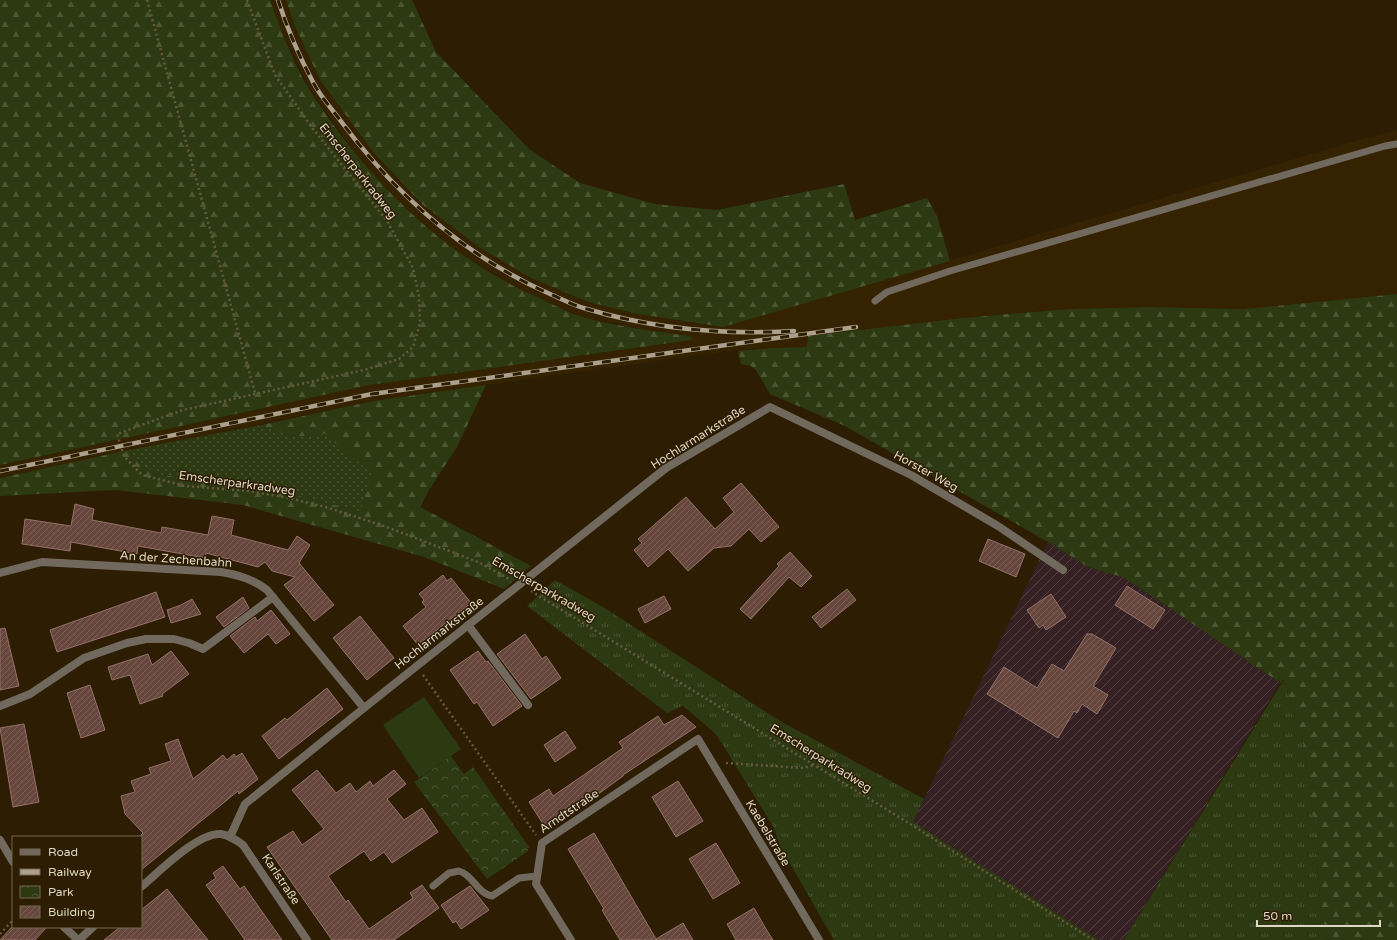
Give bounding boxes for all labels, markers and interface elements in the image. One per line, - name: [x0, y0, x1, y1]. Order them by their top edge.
- street label: Emscherparkradweg: [316, 120, 400, 222]
- street label: Hochlarmarkstraße: [648, 402, 748, 472]
- street label: Horster Weg: [891, 448, 961, 494]
- street label: Emscherparkradweg: [178, 468, 296, 498]
- street label: An der Zechenbahn: [119, 548, 233, 570]
- street label: Emscherparkradweg: [490, 554, 598, 624]
- street label: Hochlarmarkstraße: [392, 594, 486, 672]
- street label: Emscherparkradweg: [767, 721, 875, 795]
- street label: Arndtstraße: [537, 786, 602, 836]
- street label: Kaebelstraße: [743, 797, 793, 869]
- legend: [12, 836, 142, 928]
- text: Road: [48, 845, 78, 859]
- street label: Karlstraße: [259, 851, 303, 907]
- text: Railway: [48, 865, 92, 879]
- text: Park: [48, 885, 74, 899]
- scale bar: [1257, 902, 1380, 928]
- text: Building: [48, 905, 95, 919]
- text: 50 m: [1263, 909, 1292, 923]

